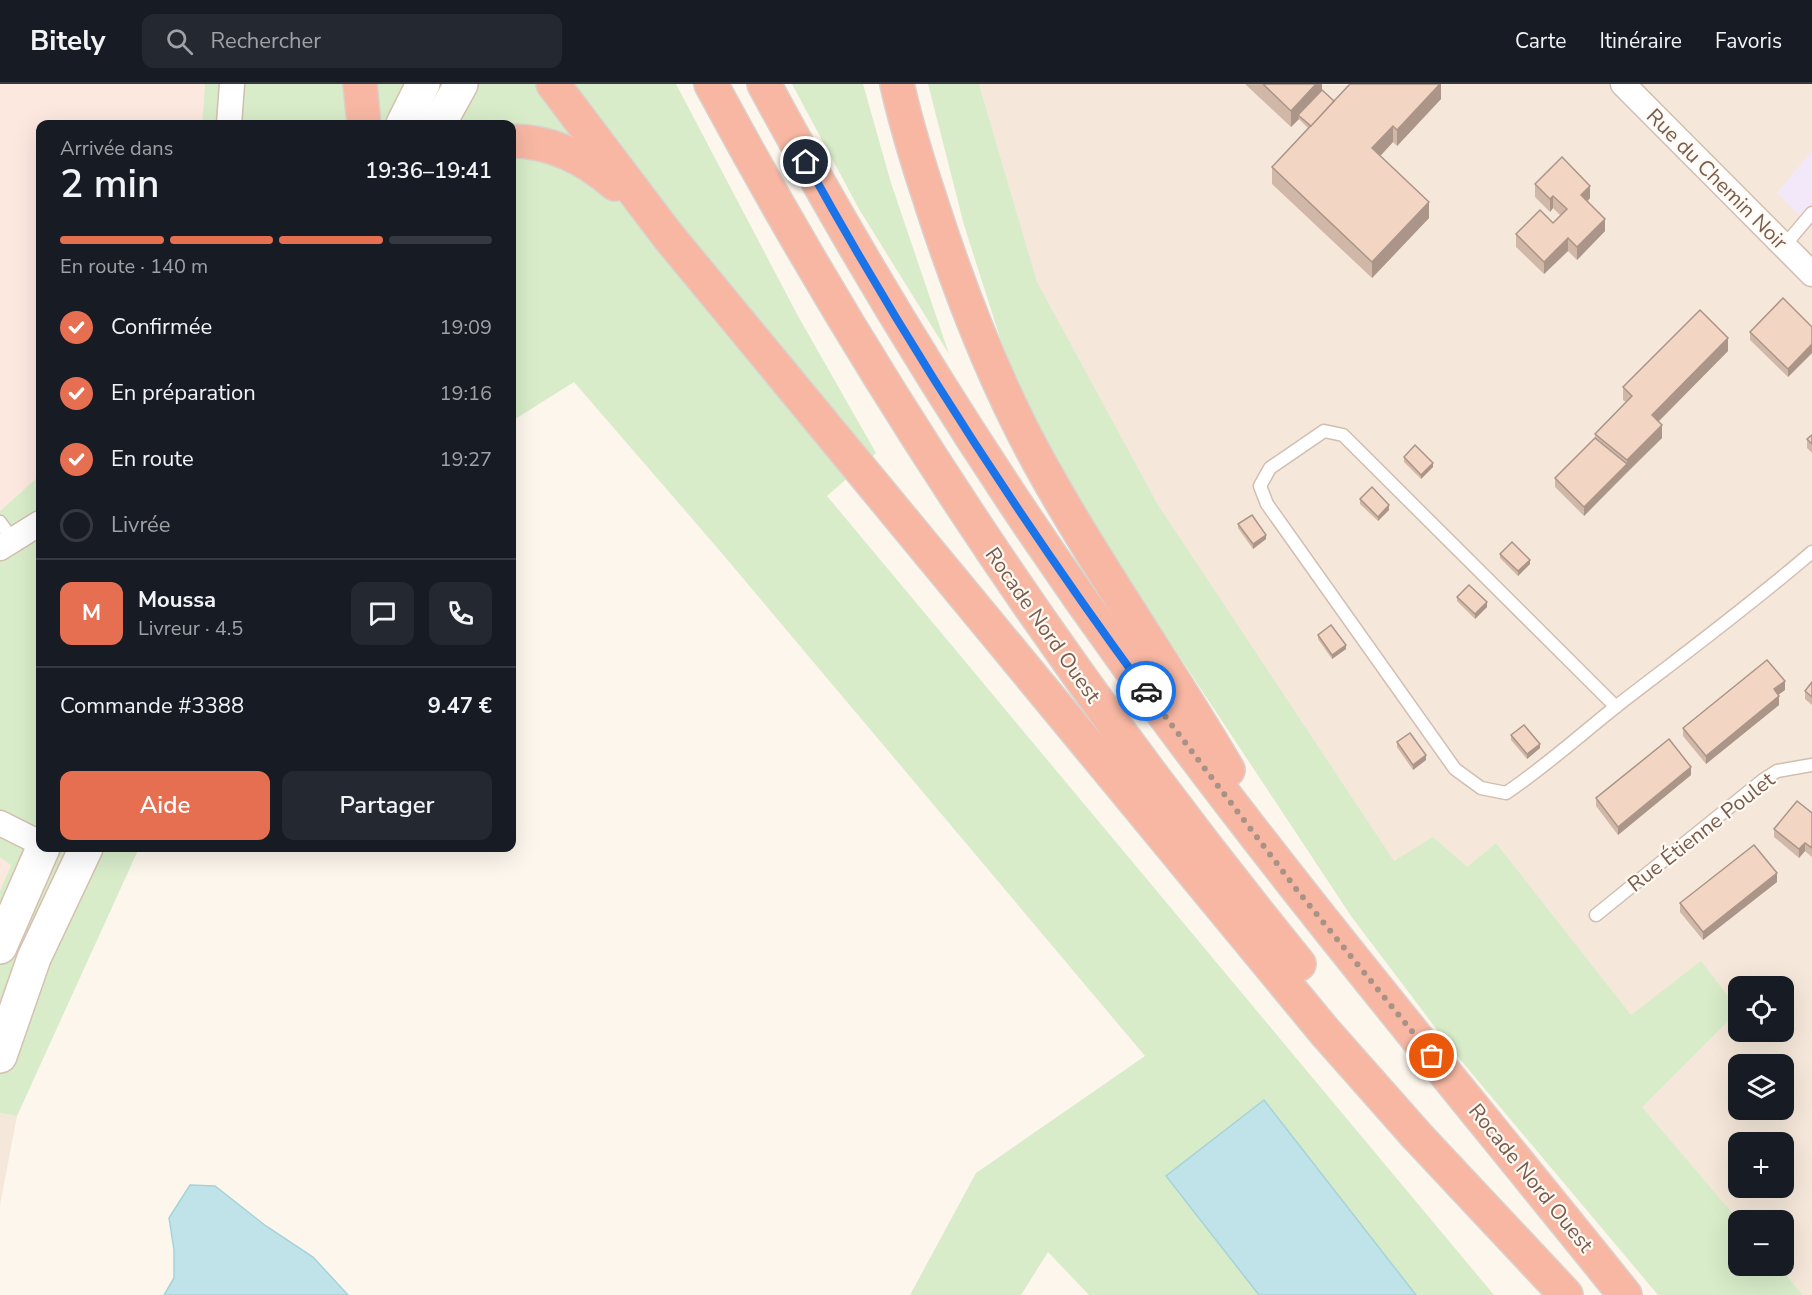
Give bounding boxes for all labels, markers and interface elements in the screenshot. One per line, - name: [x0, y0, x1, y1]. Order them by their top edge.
- search box: [142, 14, 562, 68]
- text: Bitely: [30, 22, 106, 60]
- icon: search: [163, 25, 196, 58]
- text: Rechercher: [211, 26, 321, 56]
- text: Carte: [1515, 27, 1566, 55]
- text: Itinéraire: [1599, 27, 1682, 55]
- text: Favoris: [1715, 27, 1782, 55]
- street label: Rue du Chemin Noir: [1640, 102, 1794, 256]
- text: Arrivée dans: [60, 135, 173, 162]
- pin: [780, 136, 831, 187]
- icon: home: [789, 145, 822, 178]
- text: 19:36–19:41: [365, 156, 492, 186]
- text: 2 min: [60, 158, 159, 211]
- text: En route · 140 m: [60, 253, 208, 280]
- icon: check: [60, 311, 93, 344]
- text: Confirmée: [111, 312, 212, 342]
- text: 19:09: [439, 314, 492, 341]
- icon: check: [60, 377, 93, 410]
- text: En préparation: [111, 378, 256, 408]
- text: 19:16: [439, 380, 492, 407]
- icon: check: [60, 443, 93, 476]
- text: En route: [111, 444, 194, 474]
- text: 19:27: [439, 446, 492, 473]
- text: Livrée: [111, 510, 171, 540]
- street label: Rocade Nord Ouest: [979, 542, 1108, 709]
- button: chat: [351, 582, 414, 645]
- button: phone: [429, 582, 492, 645]
- text: Moussa: [138, 585, 216, 615]
- text: M: [82, 598, 101, 628]
- text: Livreur · 4.5: [138, 615, 243, 642]
- courier: [1116, 661, 1176, 721]
- icon: car: [1130, 675, 1163, 708]
- text: Commande #3388: [60, 691, 244, 721]
- text: 9.47 €: [428, 691, 492, 721]
- street label: Rue Étienne Poulet: [1622, 765, 1781, 898]
- button: Aide: [60, 771, 270, 840]
- button: Partager: [282, 771, 492, 840]
- map controls: [1728, 976, 1794, 1276]
- button: locate: [1728, 976, 1794, 1042]
- pin: [1406, 1030, 1457, 1081]
- icon: bag: [1415, 1039, 1448, 1072]
- button: layers: [1728, 1054, 1794, 1120]
- street label: Rocade Nord Ouest: [1462, 1098, 1600, 1259]
- button: +: [1728, 1132, 1794, 1198]
- button: −: [1728, 1210, 1794, 1276]

